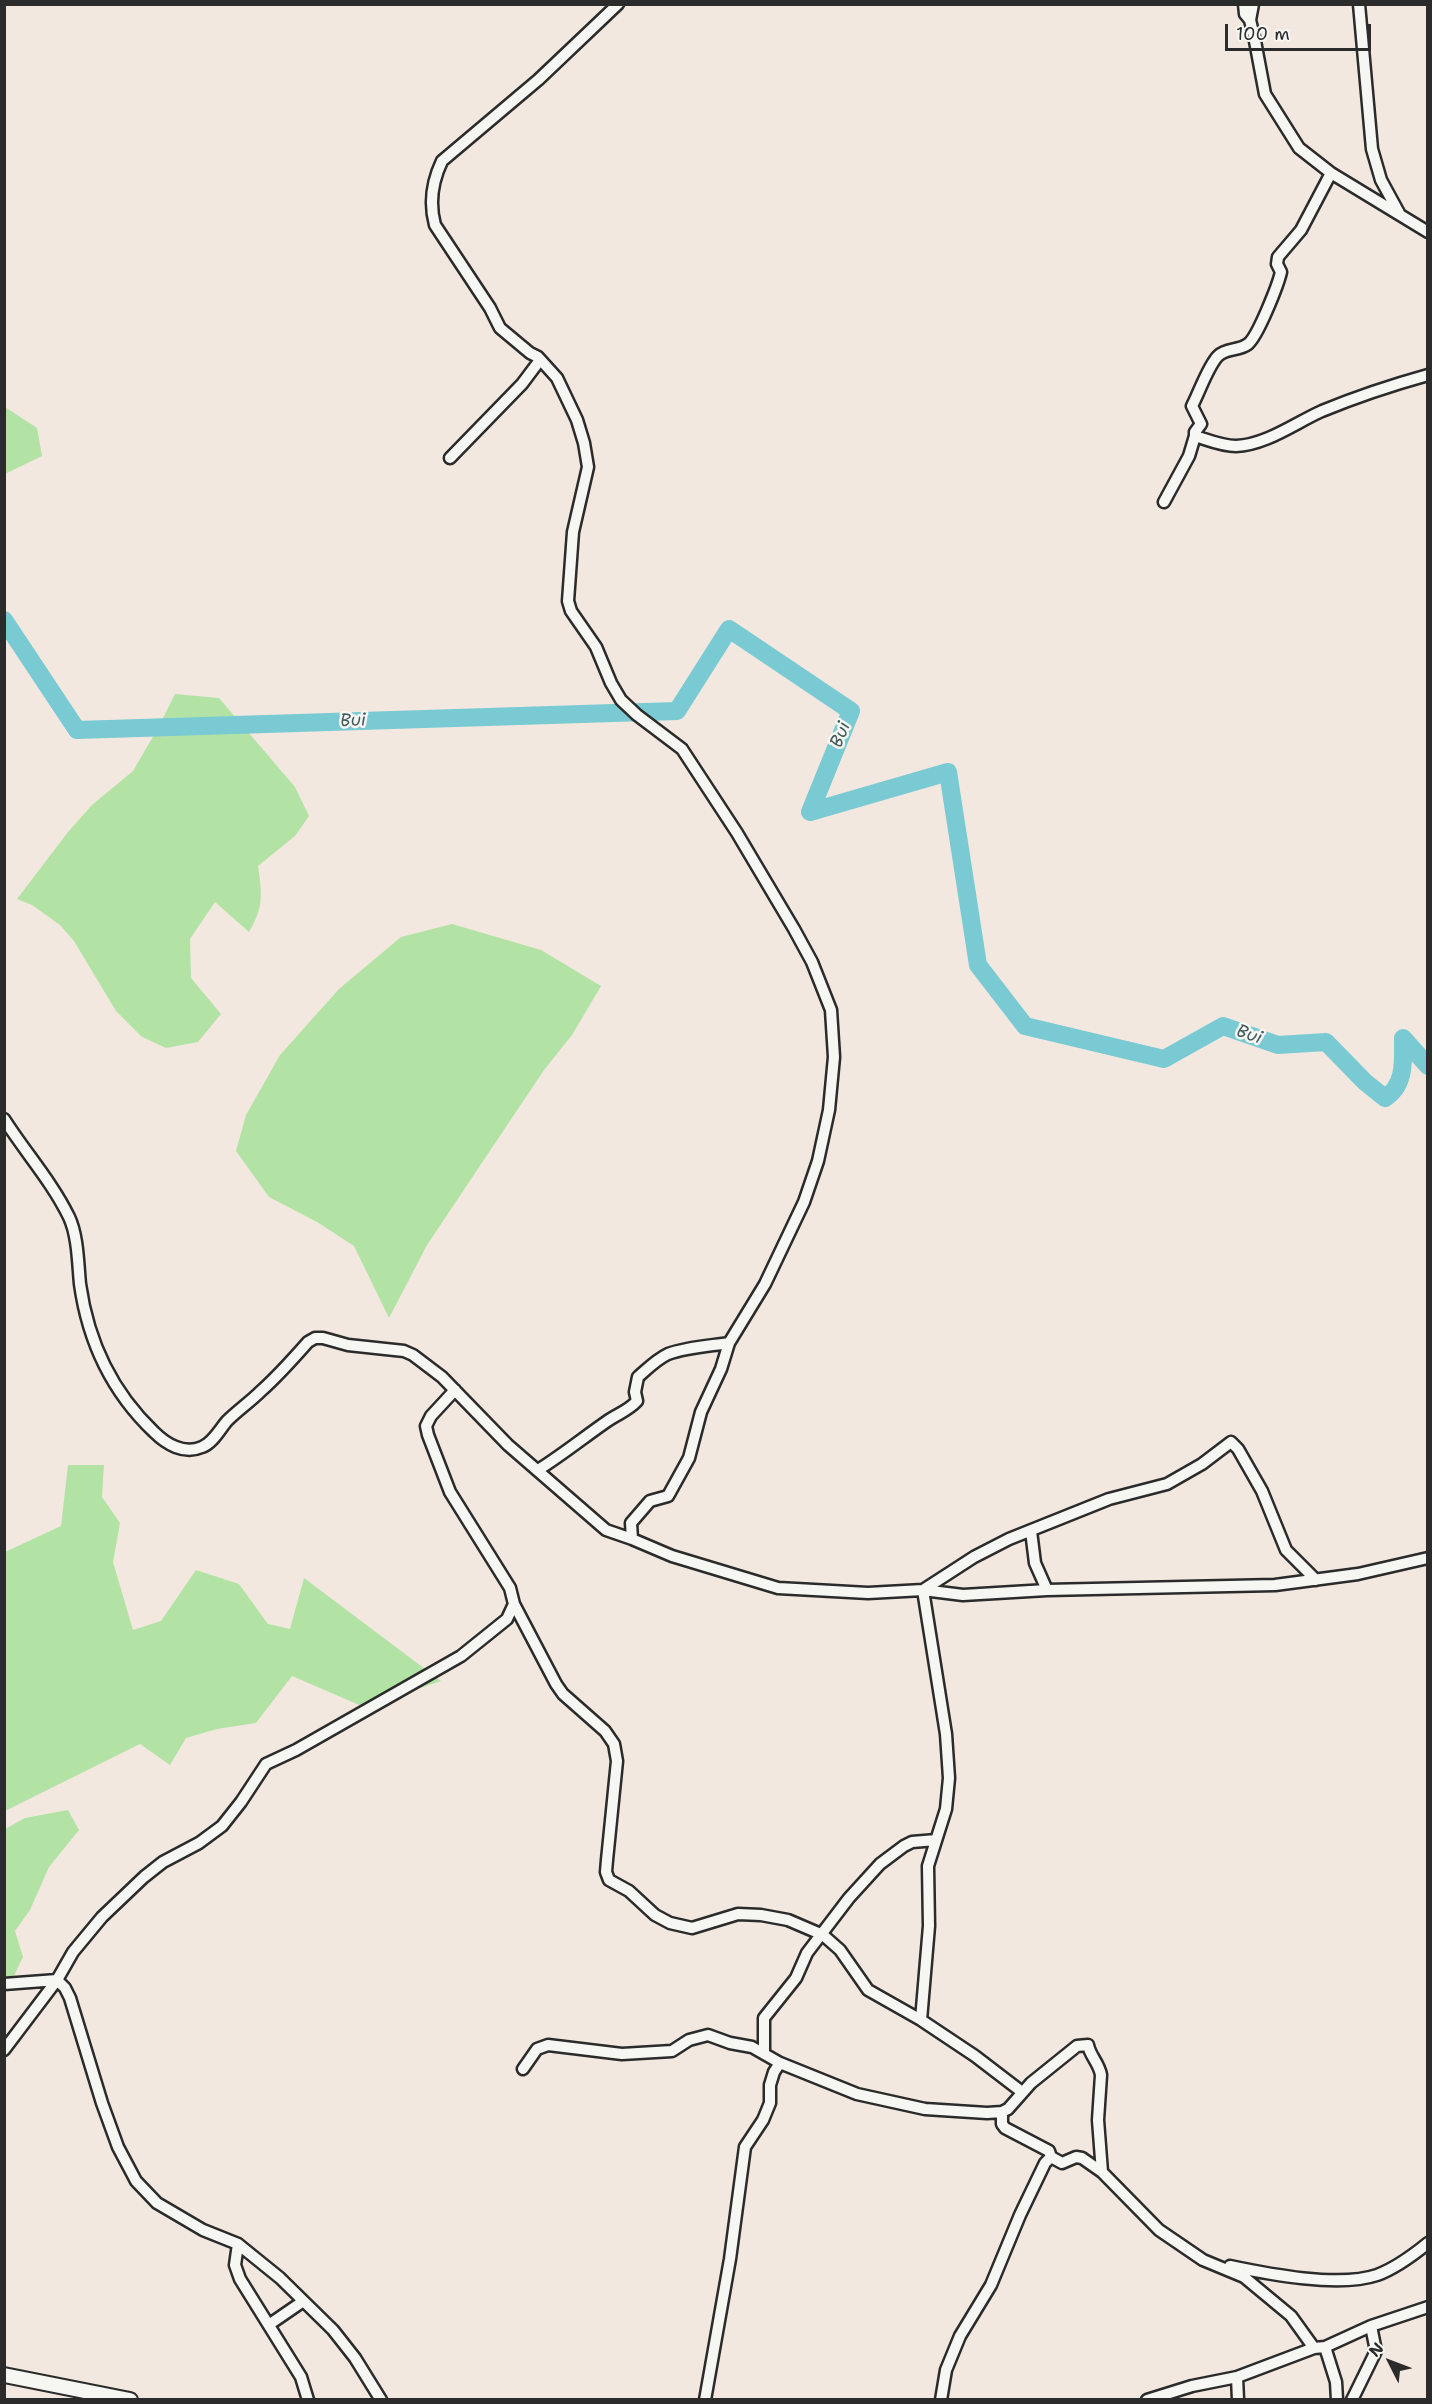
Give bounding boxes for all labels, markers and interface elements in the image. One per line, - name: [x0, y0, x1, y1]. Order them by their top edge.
- scale bar: [1228, 12, 1374, 50]
- text: 100 m: [1236, 22, 1290, 46]
- water label: Bui: [340, 710, 366, 732]
- water label: Bui: [826, 719, 856, 751]
- water label: Bui: [1233, 1021, 1265, 1049]
- north arrow: [1360, 2332, 1420, 2392]
- text: N: [1364, 2338, 1388, 2361]

